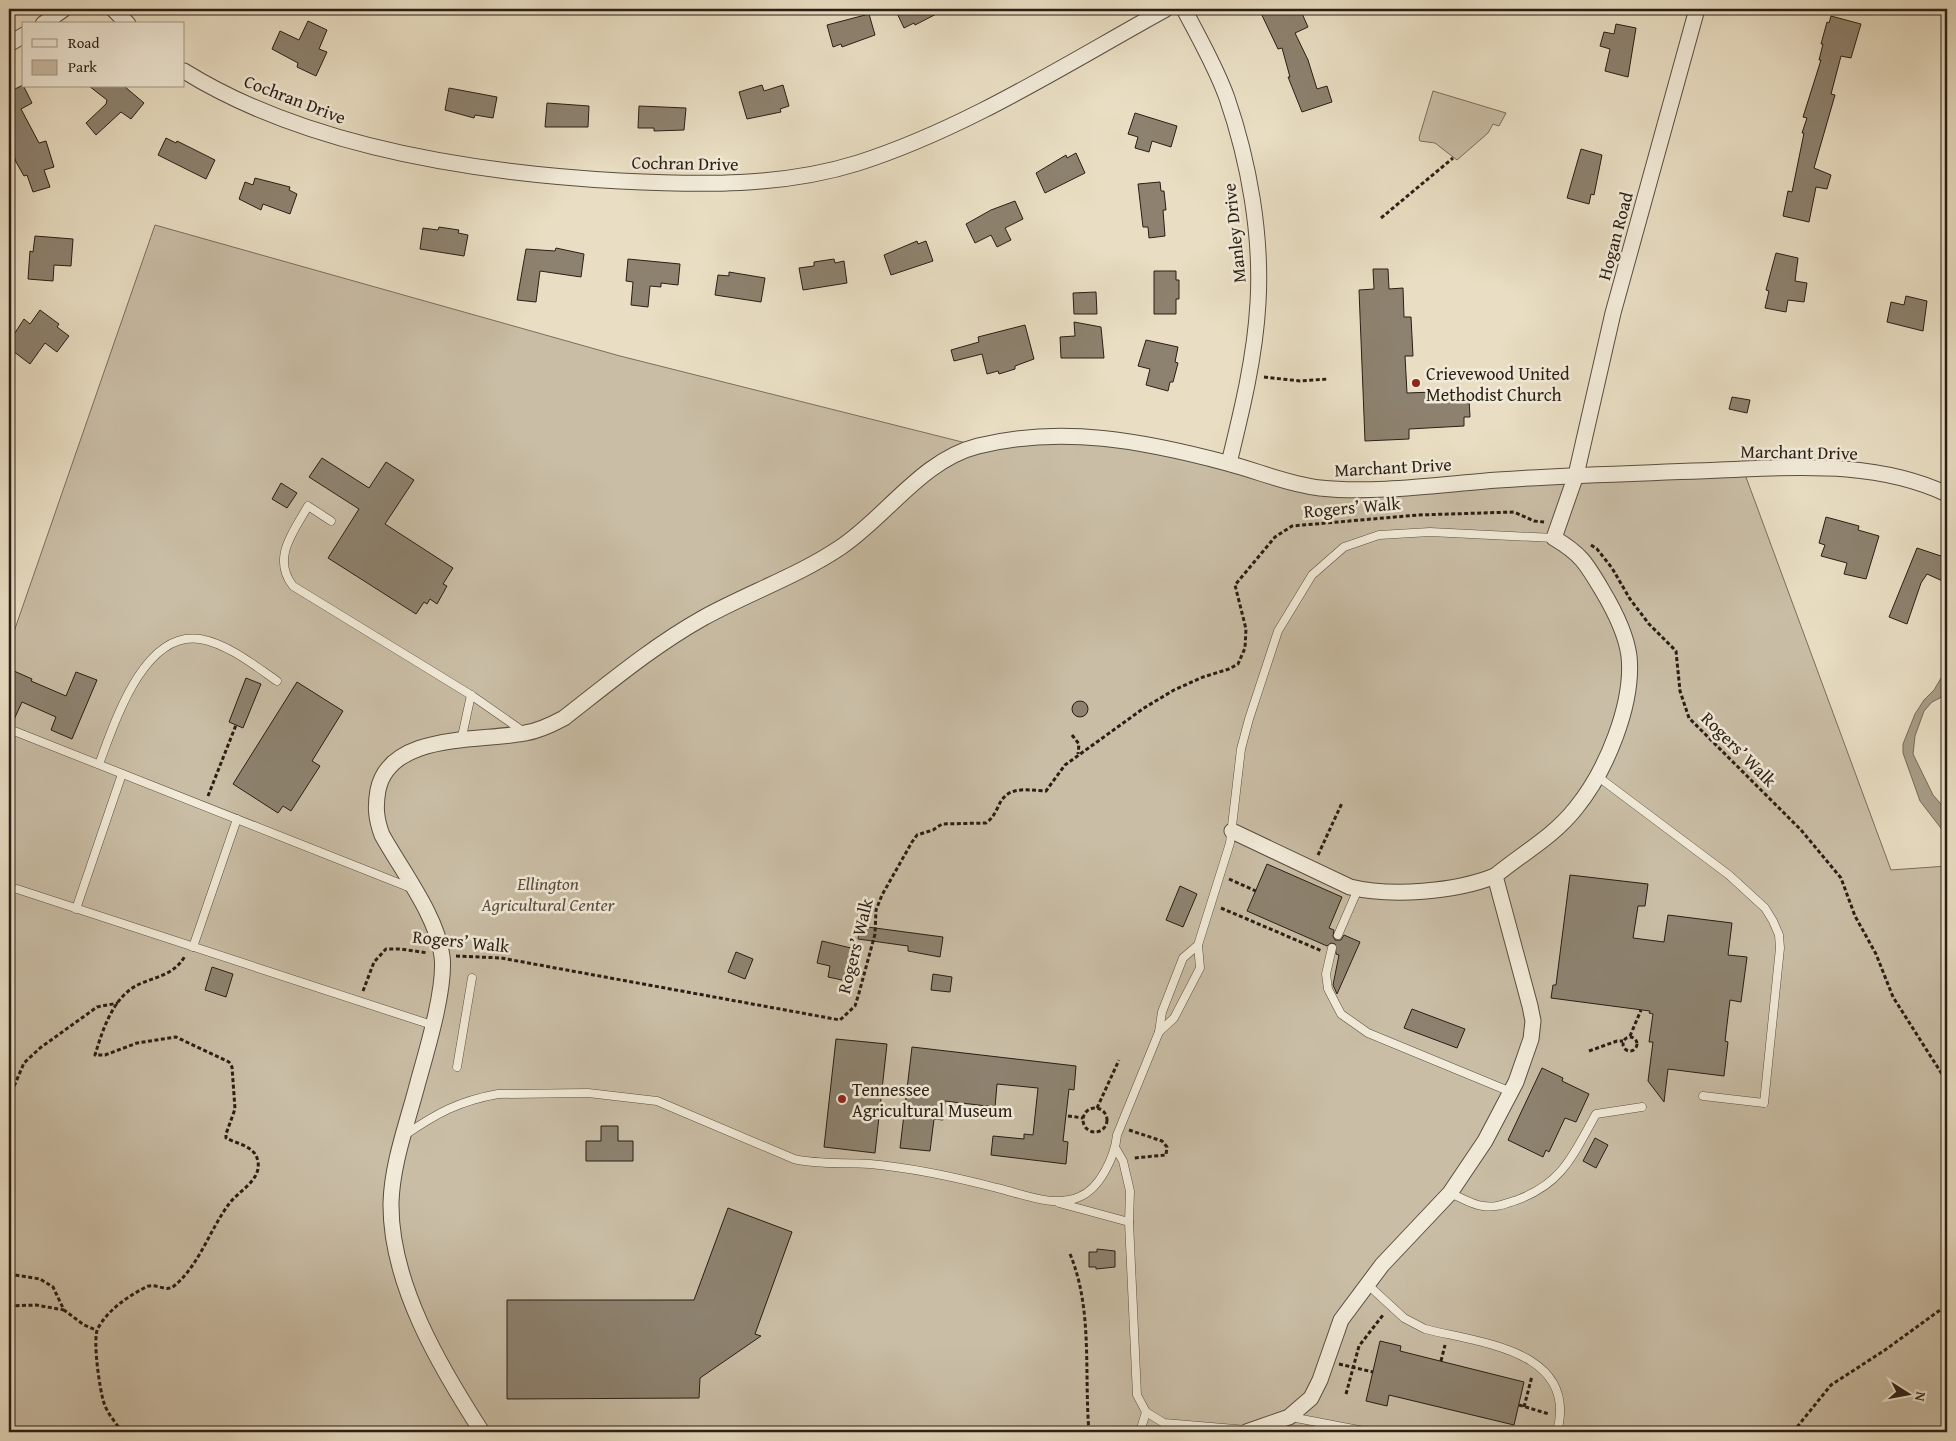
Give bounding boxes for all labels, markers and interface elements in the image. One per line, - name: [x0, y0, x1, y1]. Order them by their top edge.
- legend: [22, 22, 185, 88]
- text: Road: [68, 32, 99, 53]
- text: Park: [68, 56, 97, 77]
- street label: Cochran Drive: [240, 67, 350, 131]
- street label: Cochran Drive: [631, 149, 739, 177]
- street label: Manley Drive: [1215, 182, 1253, 284]
- street label: Hogan Road: [1590, 189, 1640, 283]
- place label: Crievewood United Methodist Church: [1426, 360, 1570, 408]
- marker: Crievewood United Methodist Church: [1410, 377, 1422, 389]
- street label: Marchant Drive: [1740, 437, 1858, 467]
- street label: Marchant Drive: [1334, 450, 1452, 484]
- street label: Rogers’ Walk: [1302, 489, 1402, 525]
- street label: Rogers’ Walk: [1695, 705, 1783, 793]
- park label: Ellington Agricultural Center: [481, 870, 616, 918]
- street label: Rogers’ Walk: [830, 895, 880, 996]
- street label: Rogers’ Walk: [411, 922, 512, 960]
- place label: Tennessee Agricultural Museum: [852, 1076, 1013, 1124]
- marker: Tennessee Agricultural Museum: [836, 1093, 848, 1105]
- north arrow: [1884, 1368, 1934, 1418]
- text: N: [1910, 1390, 1931, 1404]

